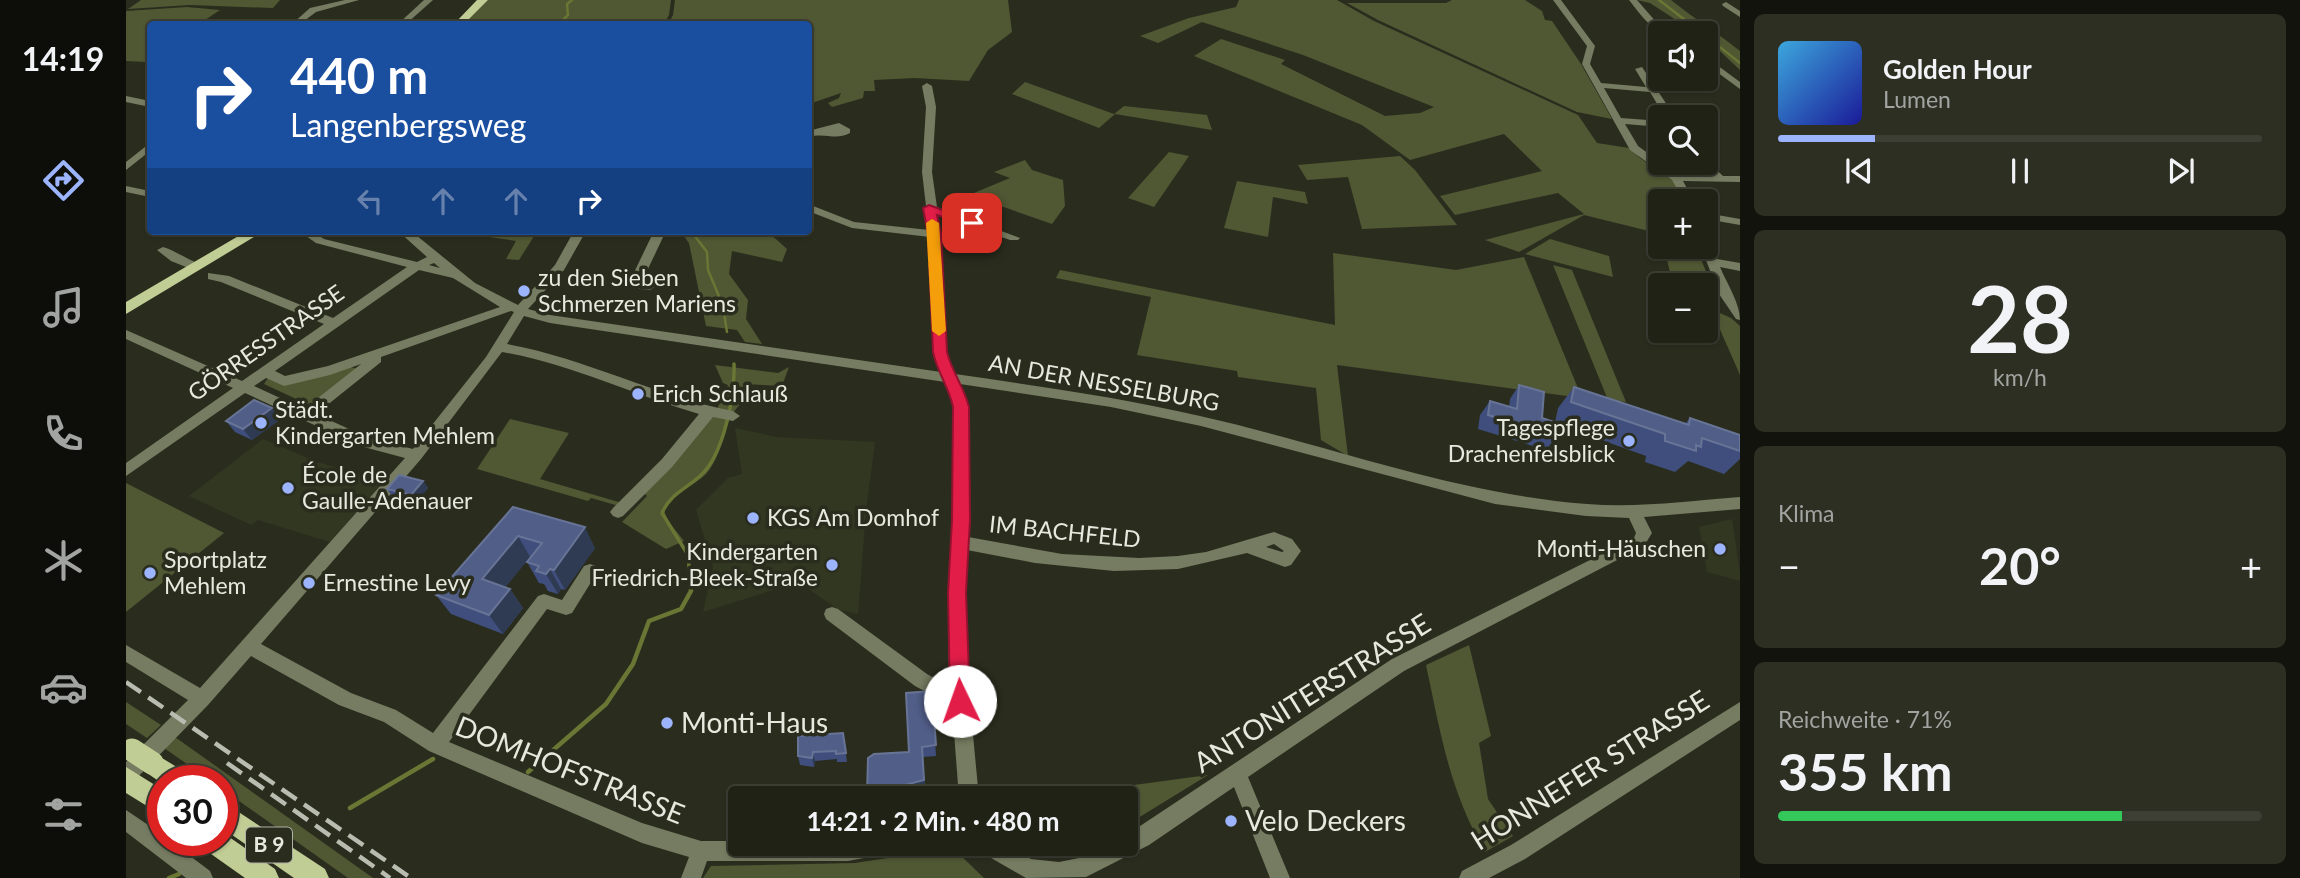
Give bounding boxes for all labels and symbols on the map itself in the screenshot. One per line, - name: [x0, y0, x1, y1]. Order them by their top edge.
- pin: [942, 193, 1002, 253]
- place label: zu den Sieben Schmerzen Mariens: [538, 263, 736, 317]
- street label: GÖRRESSTRASSE: [182, 278, 349, 406]
- marker: zu den Sieben Schmerzen Mariens: [516, 283, 532, 299]
- street label: AN DER NESSELBURG: [987, 348, 1222, 416]
- place label: Erich Schlauß: [652, 379, 788, 407]
- marker: Erich Schlauß: [630, 386, 646, 402]
- place label: Städt. Kindergarten Mehlem: [275, 395, 495, 449]
- place label: Tagespflege Drachenfelsblick: [1448, 413, 1615, 467]
- marker: Städt. Kindergarten Mehlem: [253, 415, 269, 431]
- marker: Tagespflege Drachenfelsblick: [1621, 433, 1637, 449]
- place label: École de Gaulle-Adenauer: [302, 460, 473, 514]
- marker: École de Gaulle-Adenauer: [280, 480, 296, 496]
- place label: KGS Am Domhof: [767, 503, 939, 531]
- street label: IM BACHFELD: [988, 509, 1142, 553]
- marker: KGS Am Domhof: [745, 510, 761, 526]
- place label: Monti-Häuschen: [1536, 534, 1706, 562]
- place label: Kindergarten Friedrich-Bleek-Straße: [591, 537, 818, 591]
- marker: Monti-Häuschen: [1712, 541, 1728, 557]
- place label: Sportplatz Mehlem: [164, 545, 267, 599]
- marker: Kindergarten Friedrich-Bleek-Straße: [824, 557, 840, 573]
- marker: Sportplatz Mehlem: [142, 565, 158, 581]
- place label: Ernestine Levy: [323, 568, 471, 596]
- marker: Ernestine Levy: [301, 575, 317, 591]
- street label: ANTONITERSTRASSE: [1187, 606, 1436, 779]
- position arrow: [923, 664, 997, 738]
- street label: HONNEFER STRASSE: [1464, 682, 1715, 856]
- place label: Monti-Haus: [681, 705, 828, 739]
- street label: DOMHOFSTRASSE: [451, 708, 690, 830]
- marker: Monti-Haus: [659, 715, 675, 731]
- speed limit sign: 30: [147, 765, 238, 856]
- place label: Velo Deckers: [1245, 803, 1406, 837]
- marker: Velo Deckers: [1223, 813, 1239, 829]
- road number: B 9: [246, 828, 292, 862]

